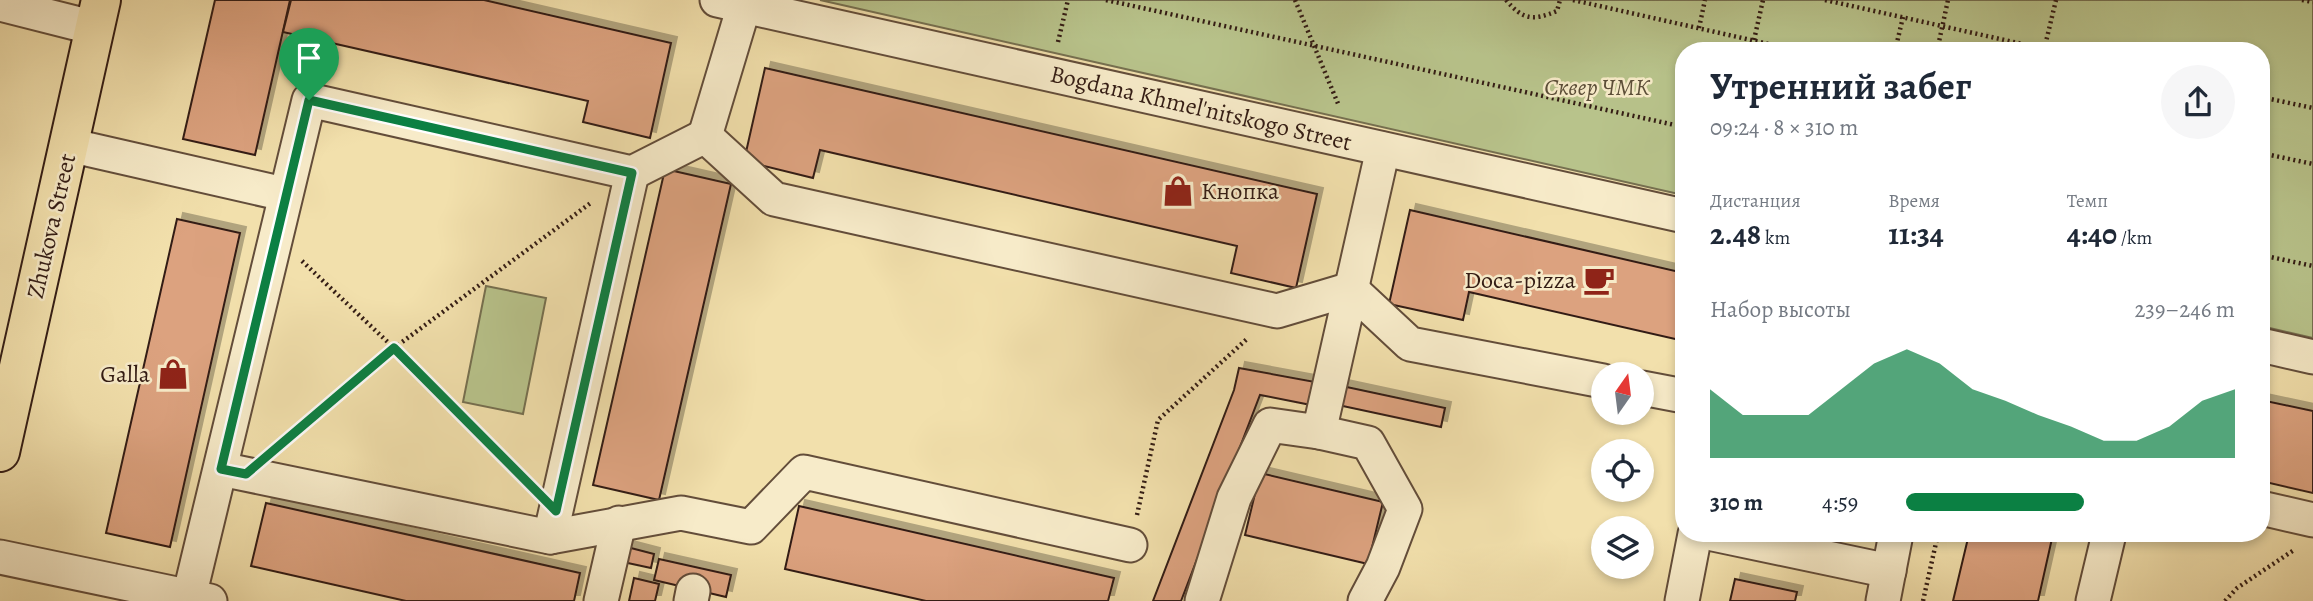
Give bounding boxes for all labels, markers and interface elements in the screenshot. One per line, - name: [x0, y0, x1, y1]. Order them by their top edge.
- pin: [279, 28, 339, 100]
- icon: arrive: [290, 39, 328, 77]
- street label: Bogdana Khmel'nitskogo Street: [1047, 58, 1355, 158]
- text: Утренний забег: [1710, 60, 1971, 112]
- button: share: [2161, 65, 2235, 139]
- park label: Сквер ЧМК: [1544, 71, 1651, 103]
- text: 09:24 · 8 × 310 m: [1710, 112, 1859, 143]
- street label: Zhukova Street: [19, 150, 83, 302]
- shop icon: Кнопка: [1161, 174, 1195, 208]
- place label: Кнопка: [1201, 175, 1279, 207]
- text: Дистанция: [1710, 188, 1801, 214]
- text: Время: [1888, 188, 1940, 214]
- text: Темп: [2067, 188, 2108, 214]
- text: 2.48: [1710, 214, 1761, 254]
- text: 11:34: [1888, 214, 1944, 254]
- text: 4:40: [2067, 214, 2117, 254]
- text: km: [1761, 225, 1790, 251]
- text: /km: [2117, 225, 2152, 251]
- cafe icon: Doca-pizza: [1582, 263, 1616, 297]
- place label: Doca-pizza: [1464, 264, 1577, 296]
- text: Набор высоты: [1710, 294, 1851, 325]
- text: 239–246 m: [2134, 294, 2235, 325]
- shop icon: Galla: [156, 357, 190, 391]
- place label: Galla: [100, 358, 151, 390]
- north arrow: [1591, 362, 1654, 425]
- map controls: [1591, 362, 1654, 579]
- button: locate: [1591, 439, 1654, 502]
- text: 310 m: [1710, 487, 1763, 518]
- text: 4:59: [1822, 487, 1858, 518]
- button: layers: [1591, 516, 1654, 579]

